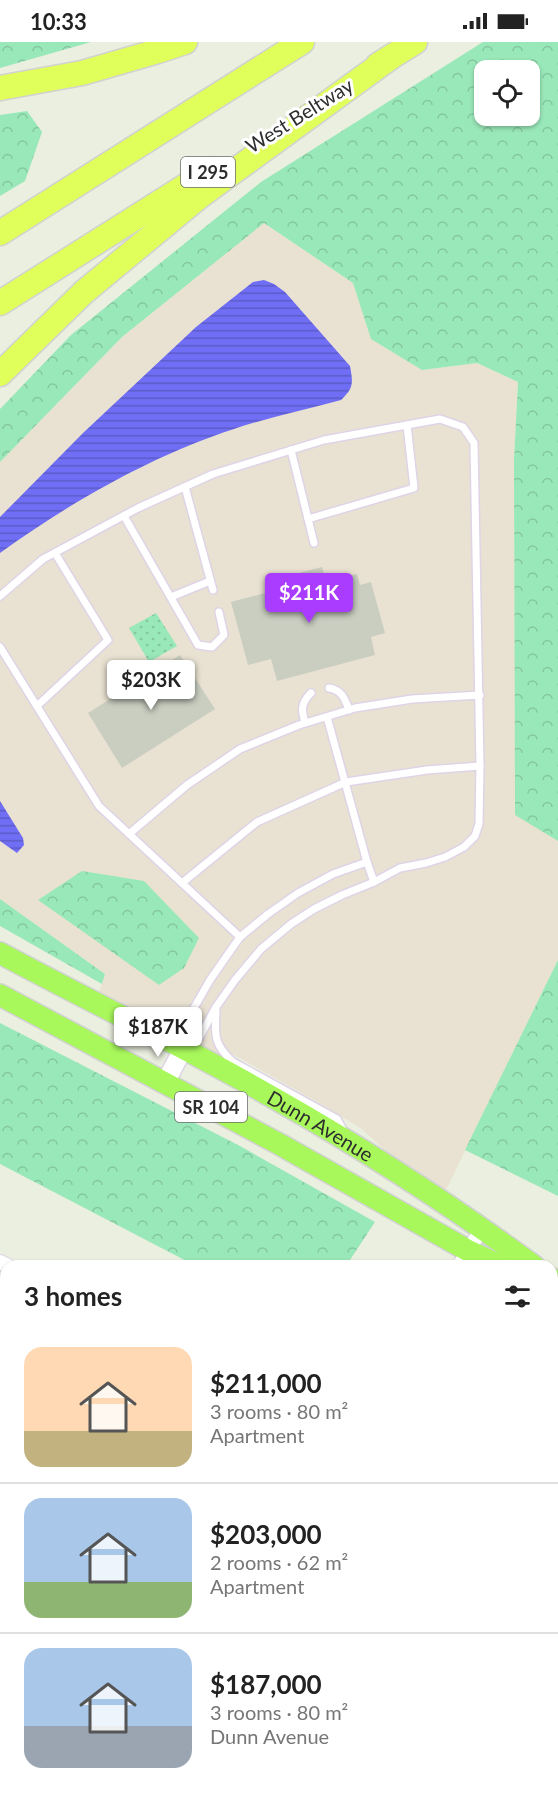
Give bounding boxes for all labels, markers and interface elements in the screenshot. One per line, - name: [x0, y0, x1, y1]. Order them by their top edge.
- text: 10:33: [30, 8, 87, 35]
- map controls: [474, 60, 540, 126]
- button: locate: [474, 60, 540, 126]
- street label: West Beltway: [241, 72, 358, 157]
- road number: I 295: [181, 157, 235, 187]
- pin: $211K: [267, 573, 351, 624]
- text: $211K: [279, 580, 339, 604]
- pin: $203K: [109, 660, 193, 711]
- text: $203K: [121, 667, 181, 691]
- pin: $187K: [116, 1007, 200, 1058]
- text: $187K: [128, 1014, 188, 1038]
- street label: Dunn Avenue: [263, 1085, 378, 1166]
- road number: SR 104: [175, 1092, 247, 1122]
- text: 3 homes: [24, 1280, 122, 1312]
- icon: filters: [501, 1280, 534, 1313]
- text: $211,000: [210, 1367, 322, 1399]
- icon: home: [72, 1371, 144, 1443]
- text: 3 rooms · 80 m²: [210, 1399, 348, 1423]
- text: Apartment: [210, 1423, 304, 1447]
- text: $203,000: [210, 1518, 322, 1550]
- icon: home: [72, 1522, 144, 1594]
- text: 2 rooms · 62 m²: [210, 1550, 348, 1574]
- text: Apartment: [210, 1574, 304, 1598]
- text: $187,000: [210, 1668, 322, 1700]
- icon: home: [72, 1672, 144, 1744]
- text: 3 rooms · 80 m²: [210, 1700, 348, 1724]
- text: Dunn Avenue: [210, 1724, 329, 1748]

